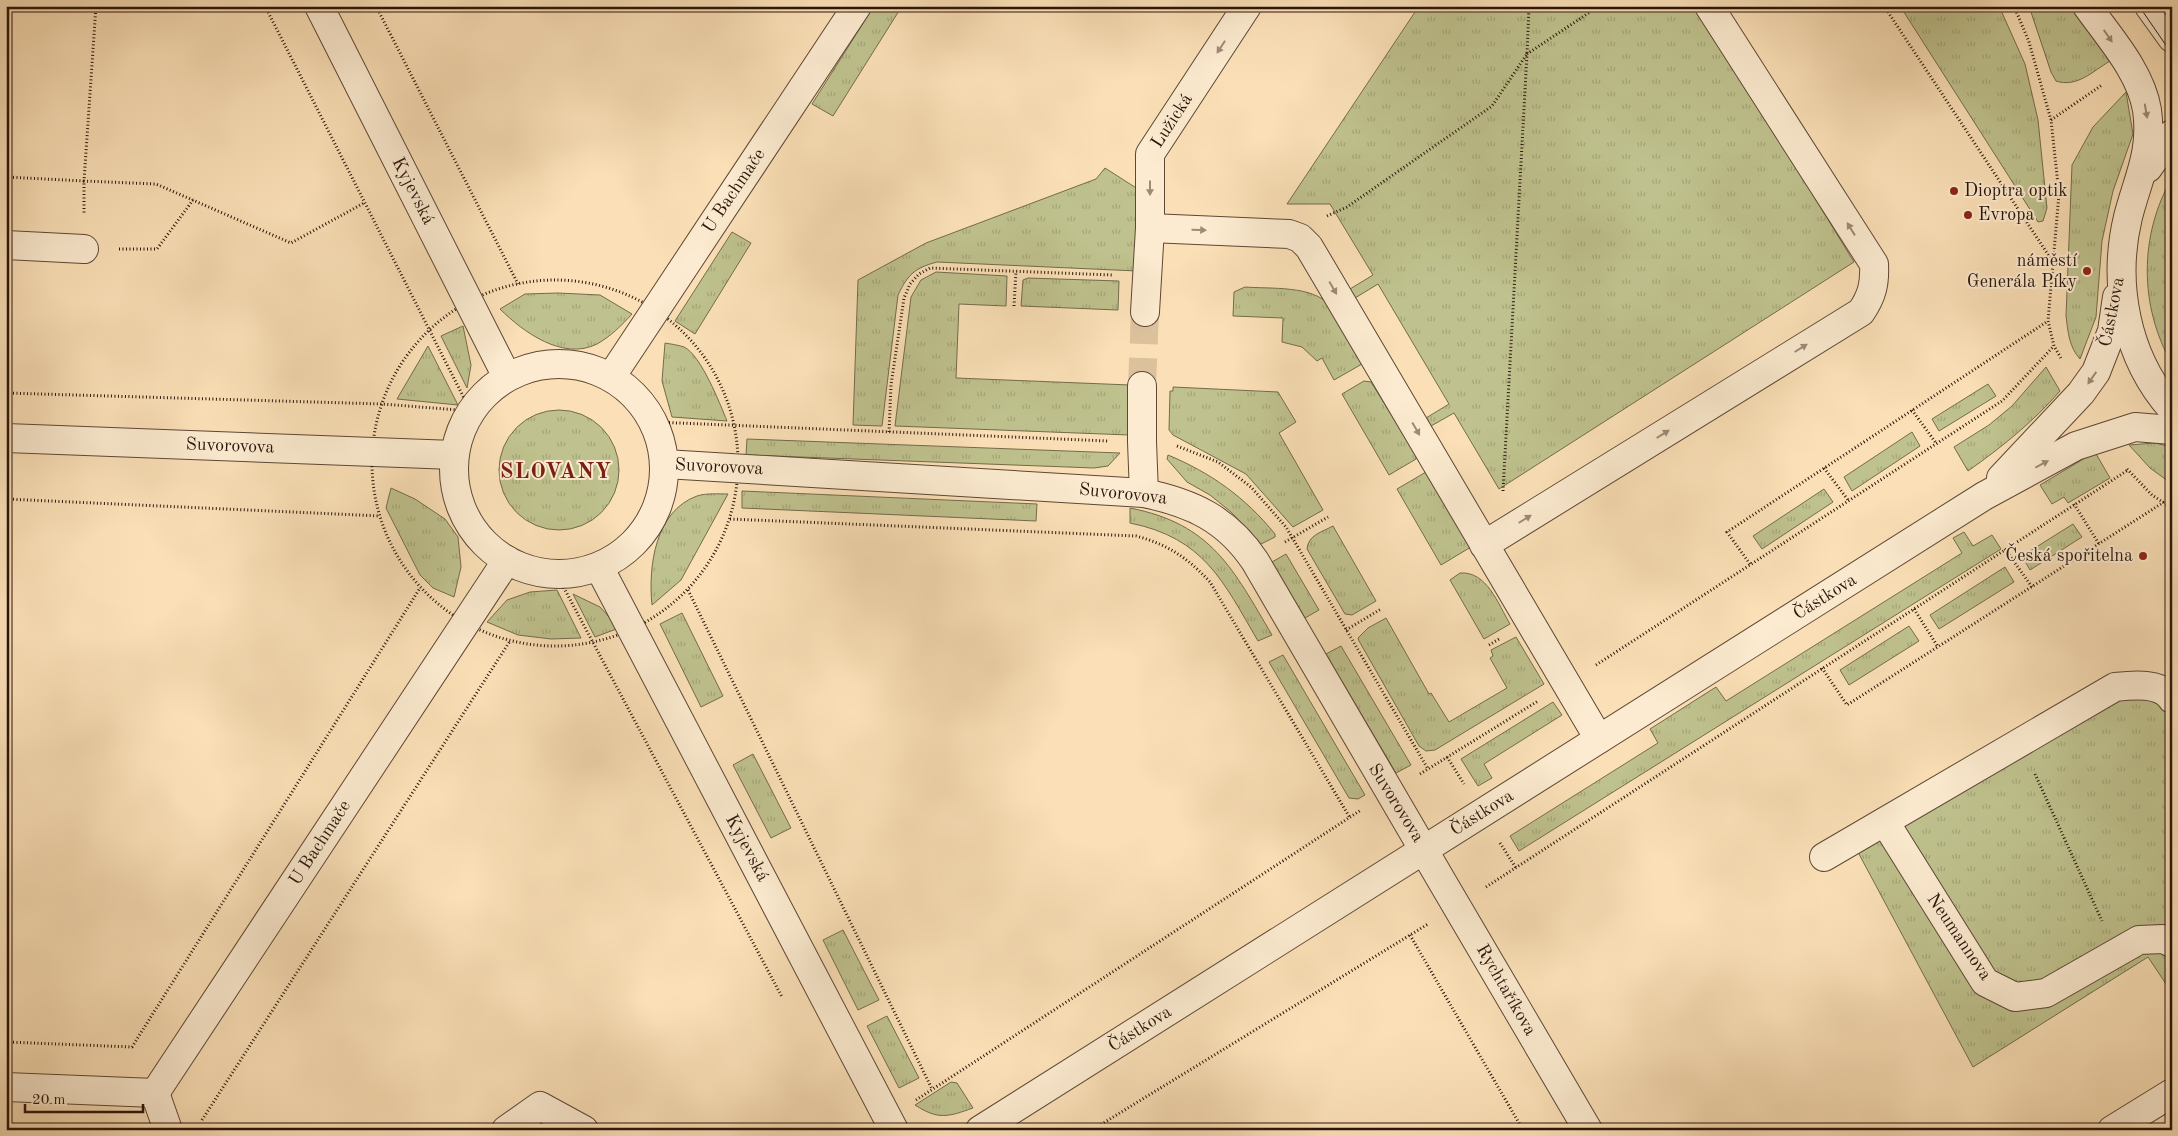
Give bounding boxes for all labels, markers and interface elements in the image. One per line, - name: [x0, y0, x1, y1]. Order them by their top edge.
- one-way arrow: [2103, 29, 2113, 43]
- one-way arrow: [1216, 40, 1225, 54]
- street label: Lužická: [1148, 91, 1196, 151]
- one-way arrow: [2143, 103, 2151, 119]
- street label: U Bachmače: [699, 146, 769, 236]
- street label: Kyjevská: [388, 154, 438, 228]
- one-way arrow: [1146, 181, 1154, 197]
- place label: Dioptra optik: [1964, 182, 2068, 200]
- marker: Dioptra optik: [1948, 185, 1960, 197]
- place label: Evropa: [1978, 206, 2035, 224]
- marker: Evropa: [1962, 209, 1974, 221]
- one-way arrow: [1847, 223, 1856, 236]
- one-way arrow: [1191, 226, 1207, 234]
- place label: náměstí Generála Píky: [1967, 252, 2077, 291]
- marker: náměstí Generála Píky: [2081, 265, 2093, 277]
- street label: Částkova: [2092, 275, 2128, 348]
- one-way arrow: [1329, 282, 1338, 295]
- one-way arrow: [1795, 344, 1808, 353]
- one-way arrow: [2087, 371, 2097, 384]
- one-way arrow: [1411, 422, 1420, 435]
- one-way arrow: [1657, 429, 1670, 438]
- street label: Suvorovova: [185, 435, 275, 457]
- street label: Suvorovova: [674, 456, 764, 478]
- one-way arrow: [2035, 460, 2050, 468]
- district label: SLOVANY: [500, 461, 612, 483]
- street label: Suvorovova: [1078, 480, 1168, 508]
- one-way arrow: [1518, 515, 1531, 524]
- place label: Česká spořitelna: [2005, 542, 2133, 565]
- marker: Česká spořitelna: [2137, 550, 2149, 562]
- street label: Částkova: [1788, 566, 1860, 623]
- street label: Suvorovova: [1365, 761, 1427, 845]
- street label: Částkova: [1445, 782, 1517, 839]
- street label: U Bachmače: [286, 797, 354, 889]
- street label: Kyjevská: [722, 812, 772, 884]
- street label: Neumannova: [1923, 890, 1995, 984]
- street label: Rychtaříkova: [1473, 941, 1539, 1039]
- street label: Částkova: [1103, 998, 1175, 1055]
- scale bar: [25, 1081, 142, 1113]
- text: 20 m: [32, 1093, 66, 1108]

